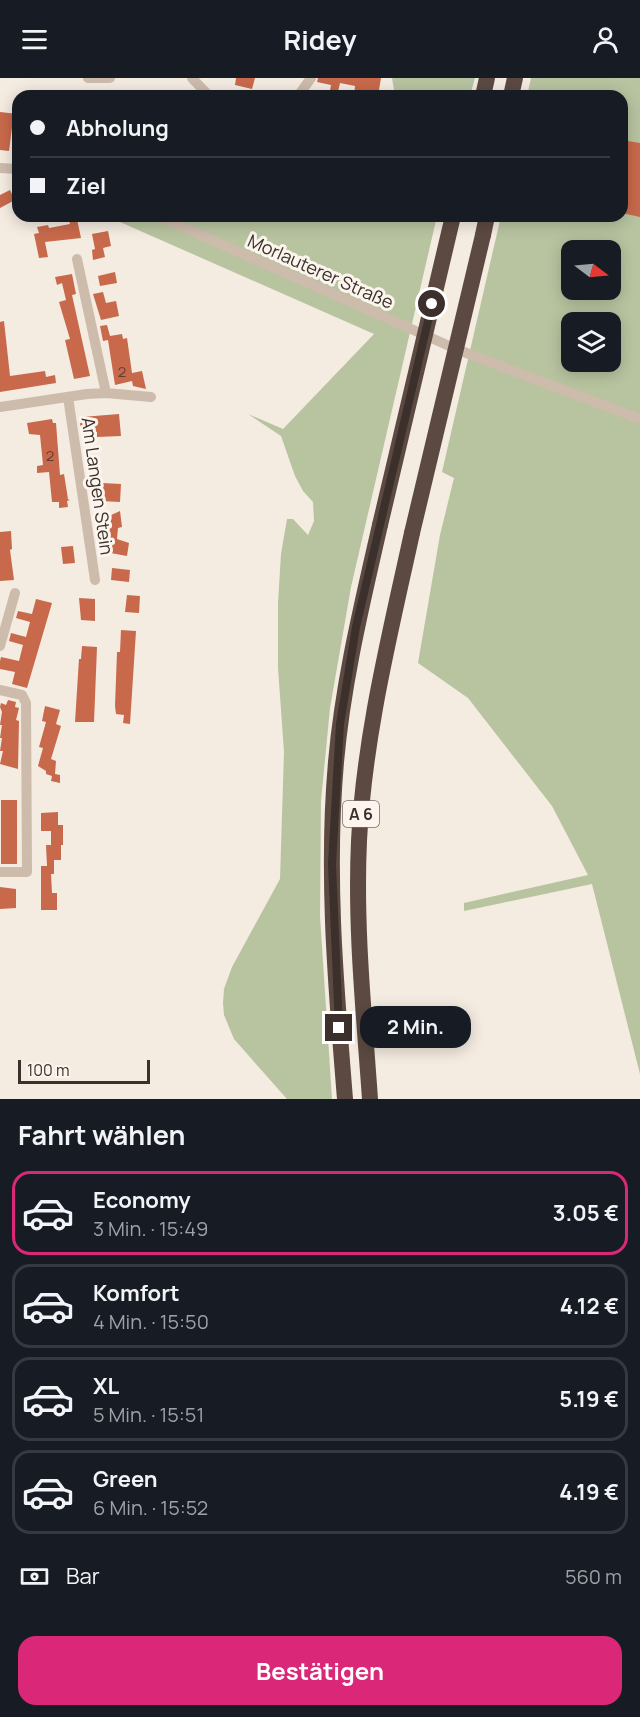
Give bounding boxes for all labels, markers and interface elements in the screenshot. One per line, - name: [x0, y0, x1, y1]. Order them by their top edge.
- text: Ridey: [283, 21, 357, 58]
- icon: menu: [18, 23, 51, 56]
- icon: person: [589, 23, 622, 56]
- text: Abholung: [66, 113, 169, 143]
- text: Ziel: [66, 171, 106, 201]
- street label: Morlauterer Straße: [244, 228, 398, 314]
- north arrow: [561, 240, 621, 300]
- map controls: [561, 240, 621, 372]
- route start: [418, 290, 445, 317]
- button: layers: [561, 312, 621, 372]
- house number: 2: [118, 361, 126, 382]
- street label: Am Langen Stein: [76, 416, 120, 556]
- house number: 2: [46, 445, 54, 466]
- road number: A 6: [343, 801, 379, 827]
- callout: 2 Min.: [360, 1007, 471, 1049]
- text: 2 Min.: [387, 1013, 444, 1040]
- route end: [325, 1014, 352, 1041]
- scale bar: [18, 1057, 150, 1085]
- text: 100 m: [27, 1059, 70, 1081]
- text: Fahrt wählen: [18, 1116, 186, 1153]
- text: Economy: [93, 1185, 191, 1215]
- icon: car: [21, 1186, 75, 1240]
- text: 3.05 €: [553, 1198, 619, 1228]
- text: 3 Min. · 15:49: [93, 1215, 208, 1242]
- text: Komfort: [93, 1278, 180, 1308]
- icon: car: [21, 1279, 75, 1333]
- text: 4.12 €: [560, 1291, 619, 1321]
- text: 4 Min. · 15:50: [93, 1308, 209, 1335]
- text: XL: [93, 1371, 119, 1401]
- icon: car: [21, 1372, 75, 1426]
- text: 5.19 €: [559, 1384, 619, 1414]
- text: 5 Min. · 15:51: [93, 1401, 204, 1428]
- text: Green: [93, 1464, 158, 1494]
- icon: car: [21, 1465, 75, 1519]
- text: 4.19 €: [559, 1477, 619, 1507]
- text: 6 Min. · 15:52: [93, 1494, 208, 1521]
- icon: cash: [18, 1560, 51, 1593]
- text: Bar: [66, 1561, 100, 1591]
- text: 560 m: [565, 1563, 622, 1590]
- button: Bestätigen: [18, 1636, 622, 1705]

